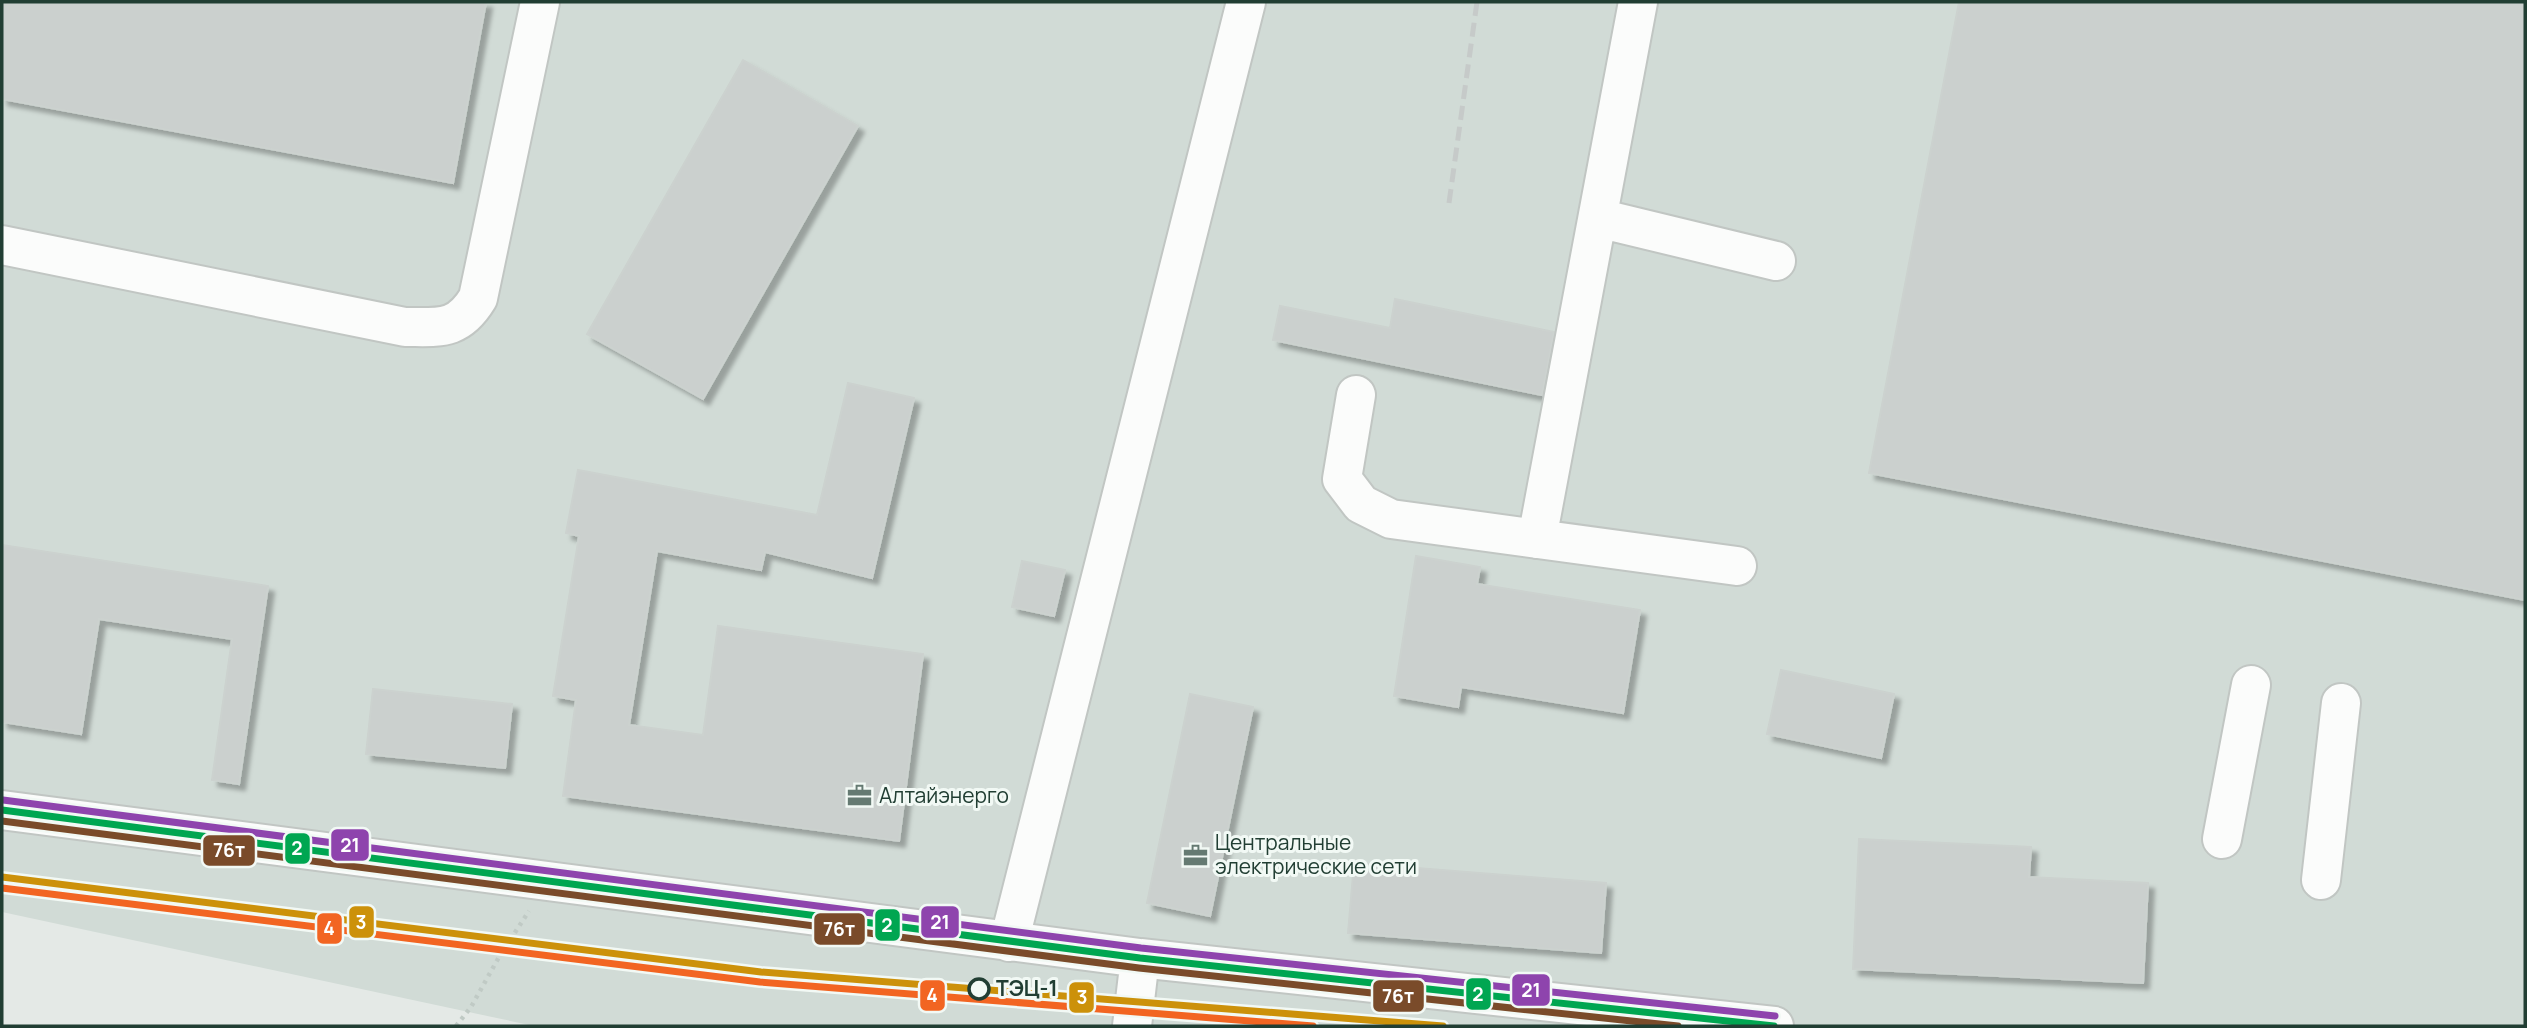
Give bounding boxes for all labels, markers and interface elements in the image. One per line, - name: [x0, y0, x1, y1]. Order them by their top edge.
- place label: Алтайэнерго: [879, 781, 1009, 809]
- office icon: Алтайэнерго: [845, 782, 873, 810]
- line badge: 21: [330, 828, 370, 862]
- place label: Центральные электрические сети: [1215, 828, 1417, 880]
- line badge: 2: [284, 832, 311, 865]
- text: 21: [340, 832, 360, 858]
- line badge: 76т: [202, 834, 256, 867]
- text: 2: [291, 835, 303, 861]
- text: 76т: [213, 837, 245, 863]
- office icon: Центральные электрические сети: [1181, 841, 1209, 869]
- line badge: 3: [348, 905, 375, 939]
- line badge: 21: [920, 905, 960, 939]
- line badge: 2: [874, 908, 901, 942]
- text: 3: [355, 909, 367, 935]
- text: 21: [930, 909, 950, 935]
- line badge: 4: [316, 912, 343, 945]
- line badge: 76т: [813, 912, 866, 946]
- text: 2: [881, 912, 893, 938]
- text: 4: [323, 915, 335, 941]
- text: 76т: [823, 916, 855, 942]
- line badge: 21: [1511, 973, 1551, 1007]
- place label: ТЭЦ-1: [996, 974, 1058, 1002]
- line badge: 2: [1465, 977, 1492, 1011]
- text: 21: [1521, 977, 1541, 1003]
- marker: ТЭЦ-1: [968, 978, 990, 1000]
- line badge: 4: [919, 979, 946, 1012]
- line badge: 76т: [1372, 979, 1425, 1013]
- line badge: 3: [1068, 981, 1095, 1014]
- text: 2: [1472, 981, 1484, 1007]
- text: 4: [926, 982, 938, 1008]
- text: 76т: [1382, 983, 1414, 1009]
- text: 3: [1076, 984, 1088, 1010]

